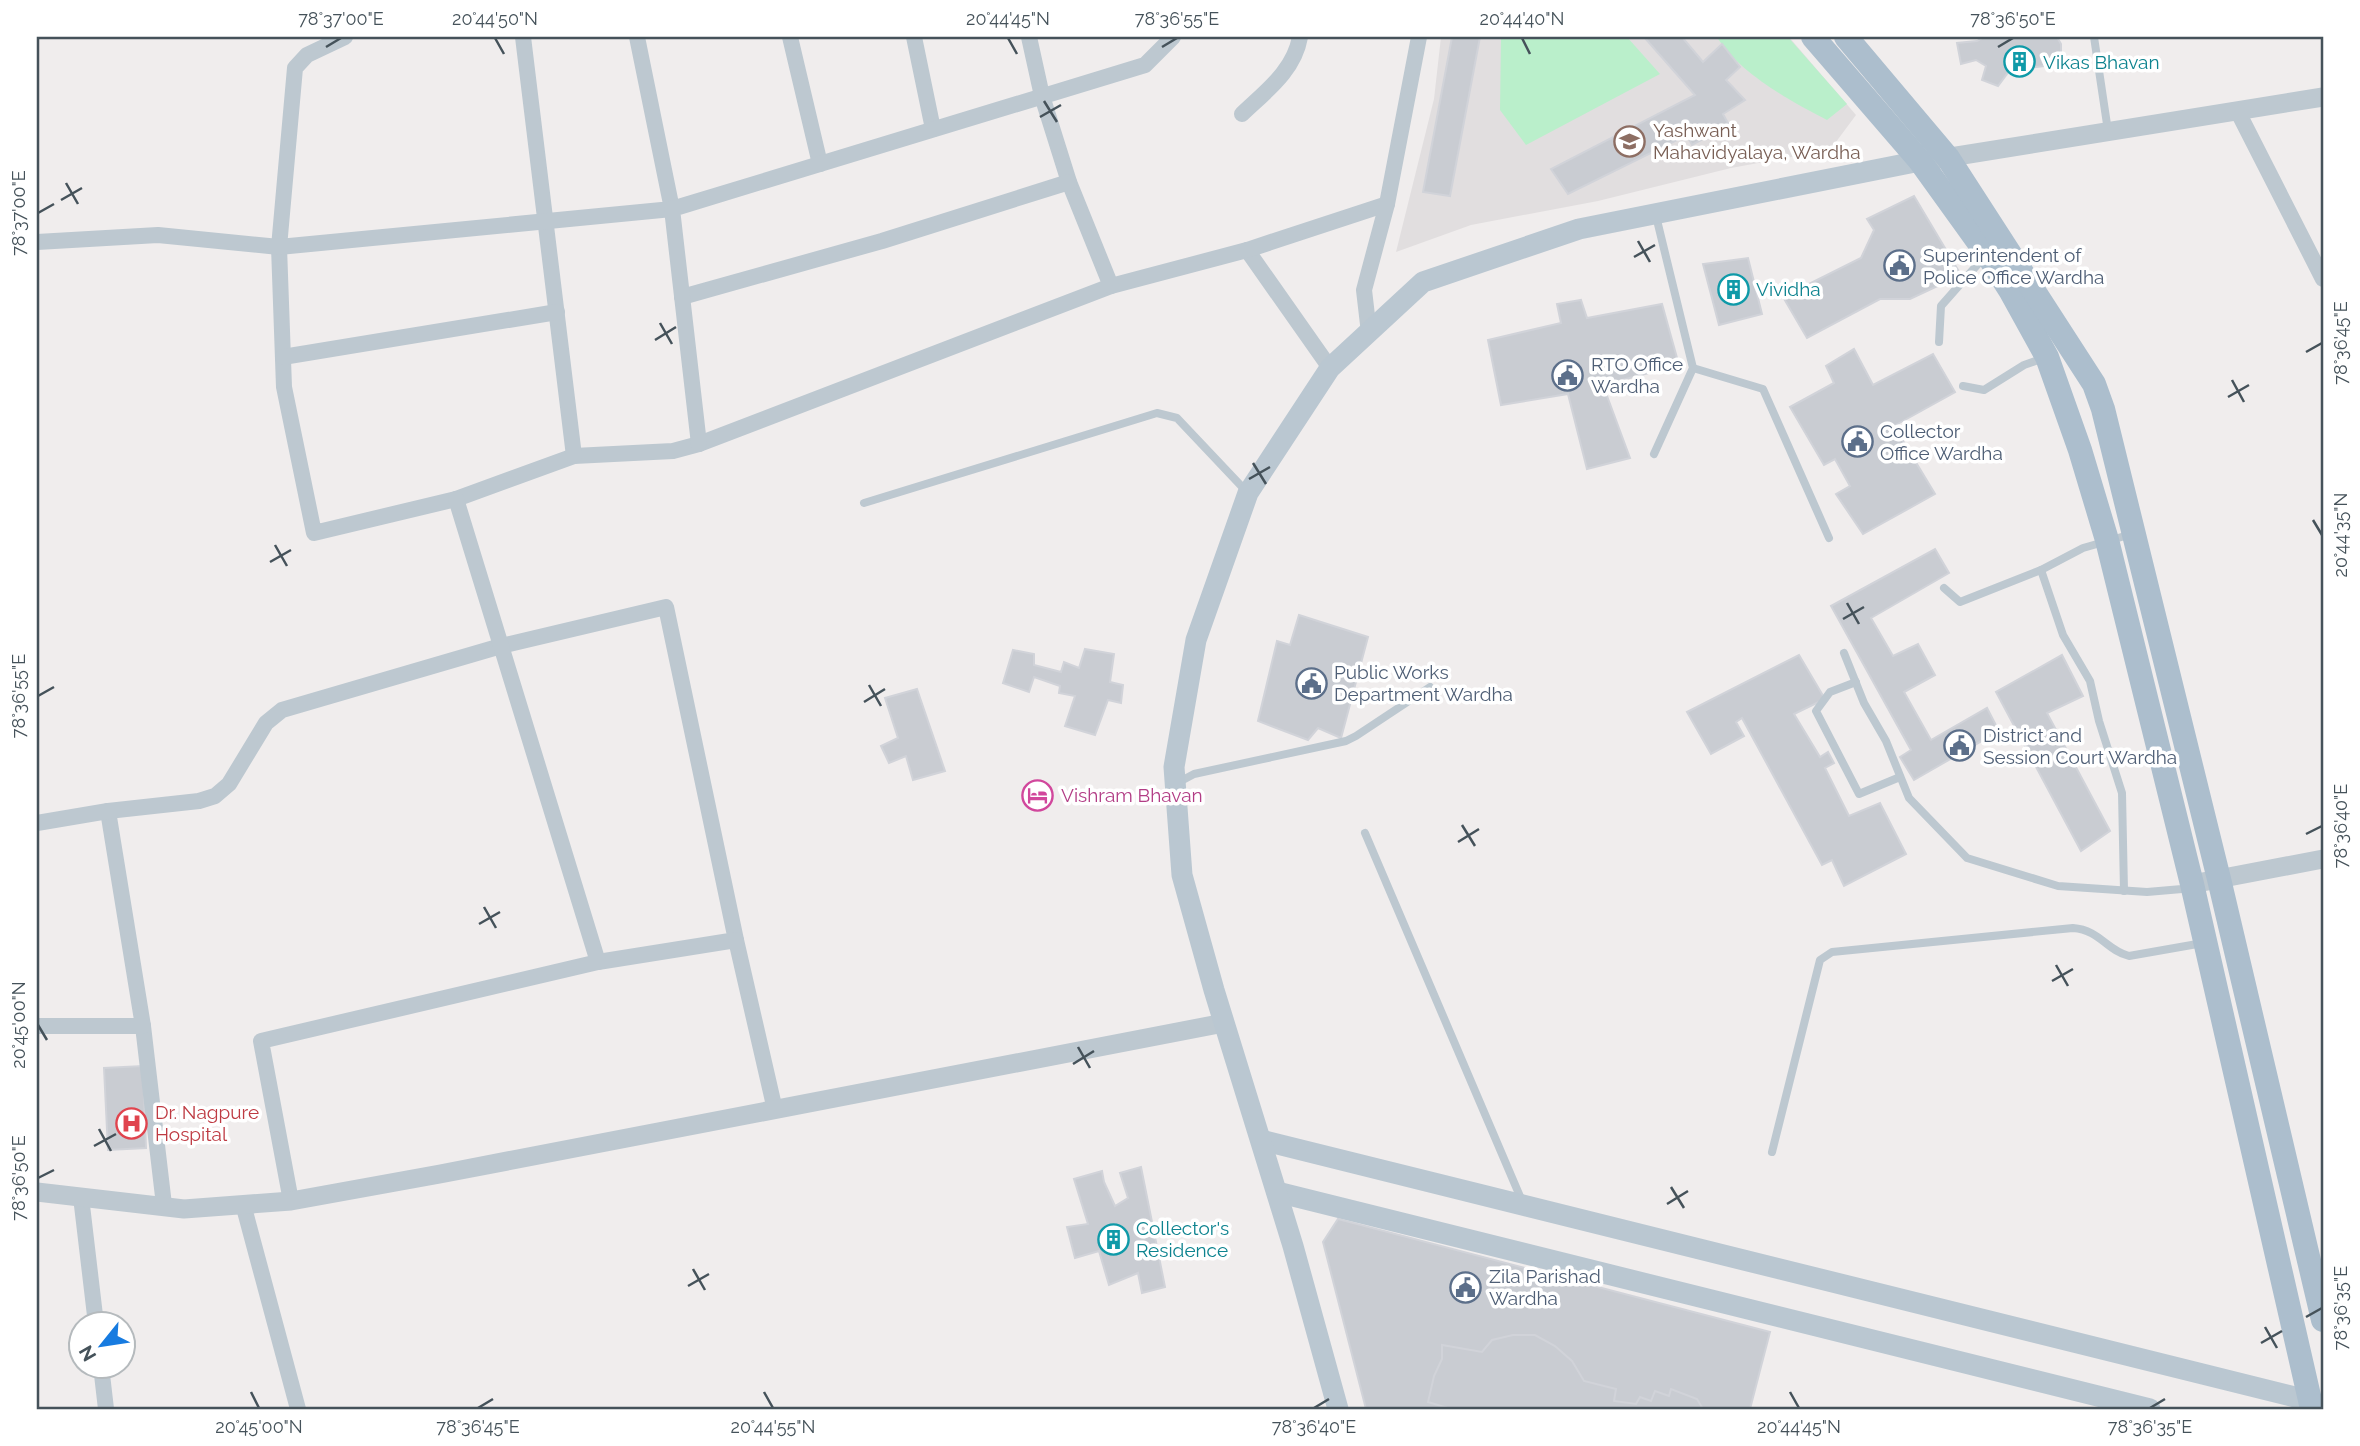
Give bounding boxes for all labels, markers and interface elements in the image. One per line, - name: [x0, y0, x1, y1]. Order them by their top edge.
- text: 78°37'00"E: [298, 8, 384, 29]
- text: 20°44'50"N: [452, 8, 538, 29]
- text: 20°44'45"N: [966, 8, 1050, 29]
- text: 78°36'55"E: [1135, 8, 1219, 29]
- text: 20°44'40"N: [1480, 8, 1564, 29]
- text: 78°36'50"E: [1970, 8, 2056, 29]
- building icon: Vikas Bhavan: [2003, 45, 2037, 79]
- place label: Vikas Bhavan: [2043, 51, 2160, 73]
- place label: Yashwant Mahavidyalaya, Wardha: [1653, 119, 1860, 163]
- school or university icon: Yashwant Mahavidyalaya, Wardha: [1613, 124, 1647, 158]
- text: 78°37'00"E: [8, 170, 29, 256]
- place label: Superintendent of Police Office Wardha: [1923, 244, 2104, 288]
- public building icon: Superintendent of Police Office Wardha: [1883, 249, 1917, 283]
- building icon: Vividha: [1716, 272, 1750, 306]
- place label: Vividha: [1756, 278, 1821, 300]
- text: 78°36'45"E: [2330, 301, 2351, 385]
- place label: RTO Office Wardha: [1591, 353, 1683, 397]
- public building icon: RTO Office Wardha: [1551, 358, 1585, 392]
- place label: Collector Office Wardha: [1880, 420, 2003, 464]
- public building icon: Collector Office Wardha: [1840, 425, 1874, 459]
- text: 20°44'35"N: [2330, 493, 2351, 577]
- text: 78°36'55"E: [8, 654, 29, 738]
- place label: Public Works Department Wardha: [1334, 661, 1513, 705]
- public building icon: Public Works Department Wardha: [1294, 666, 1328, 700]
- place label: District and Session Court Wardha: [1983, 724, 2177, 768]
- public building icon: District and Session Court Wardha: [1943, 729, 1977, 763]
- hotel icon: Vishram Bhavan: [1021, 778, 1055, 812]
- place label: Vishram Bhavan: [1061, 784, 1203, 806]
- text: 78°36'40"E: [2330, 784, 2351, 868]
- text: 20°45'00"N: [8, 981, 29, 1069]
- place label: Dr. Nagpure Hospital: [155, 1101, 259, 1145]
- hospital icon: Dr. Nagpure Hospital: [115, 1106, 149, 1140]
- text: 78°36'50"E: [8, 1135, 29, 1221]
- place label: Collector's Residence: [1136, 1217, 1229, 1261]
- building icon: Collector's Residence: [1096, 1222, 1130, 1256]
- place label: Zila Parishad Wardha: [1489, 1265, 1601, 1309]
- text: 78°36'35"E: [2330, 1266, 2351, 1350]
- public building icon: Zila Parishad Wardha: [1449, 1270, 1483, 1304]
- north arrow: [66, 1310, 136, 1380]
- text: N: [74, 1342, 100, 1365]
- text: 20°45'00"N: [215, 1416, 303, 1437]
- text: 78°36'45"E: [436, 1416, 520, 1437]
- text: 20°44'55"N: [731, 1416, 815, 1437]
- text: 78°36'40"E: [1272, 1416, 1356, 1437]
- text: 20°44'45"N: [1757, 1416, 1841, 1437]
- text: 78°36'35"E: [2108, 1416, 2192, 1437]

